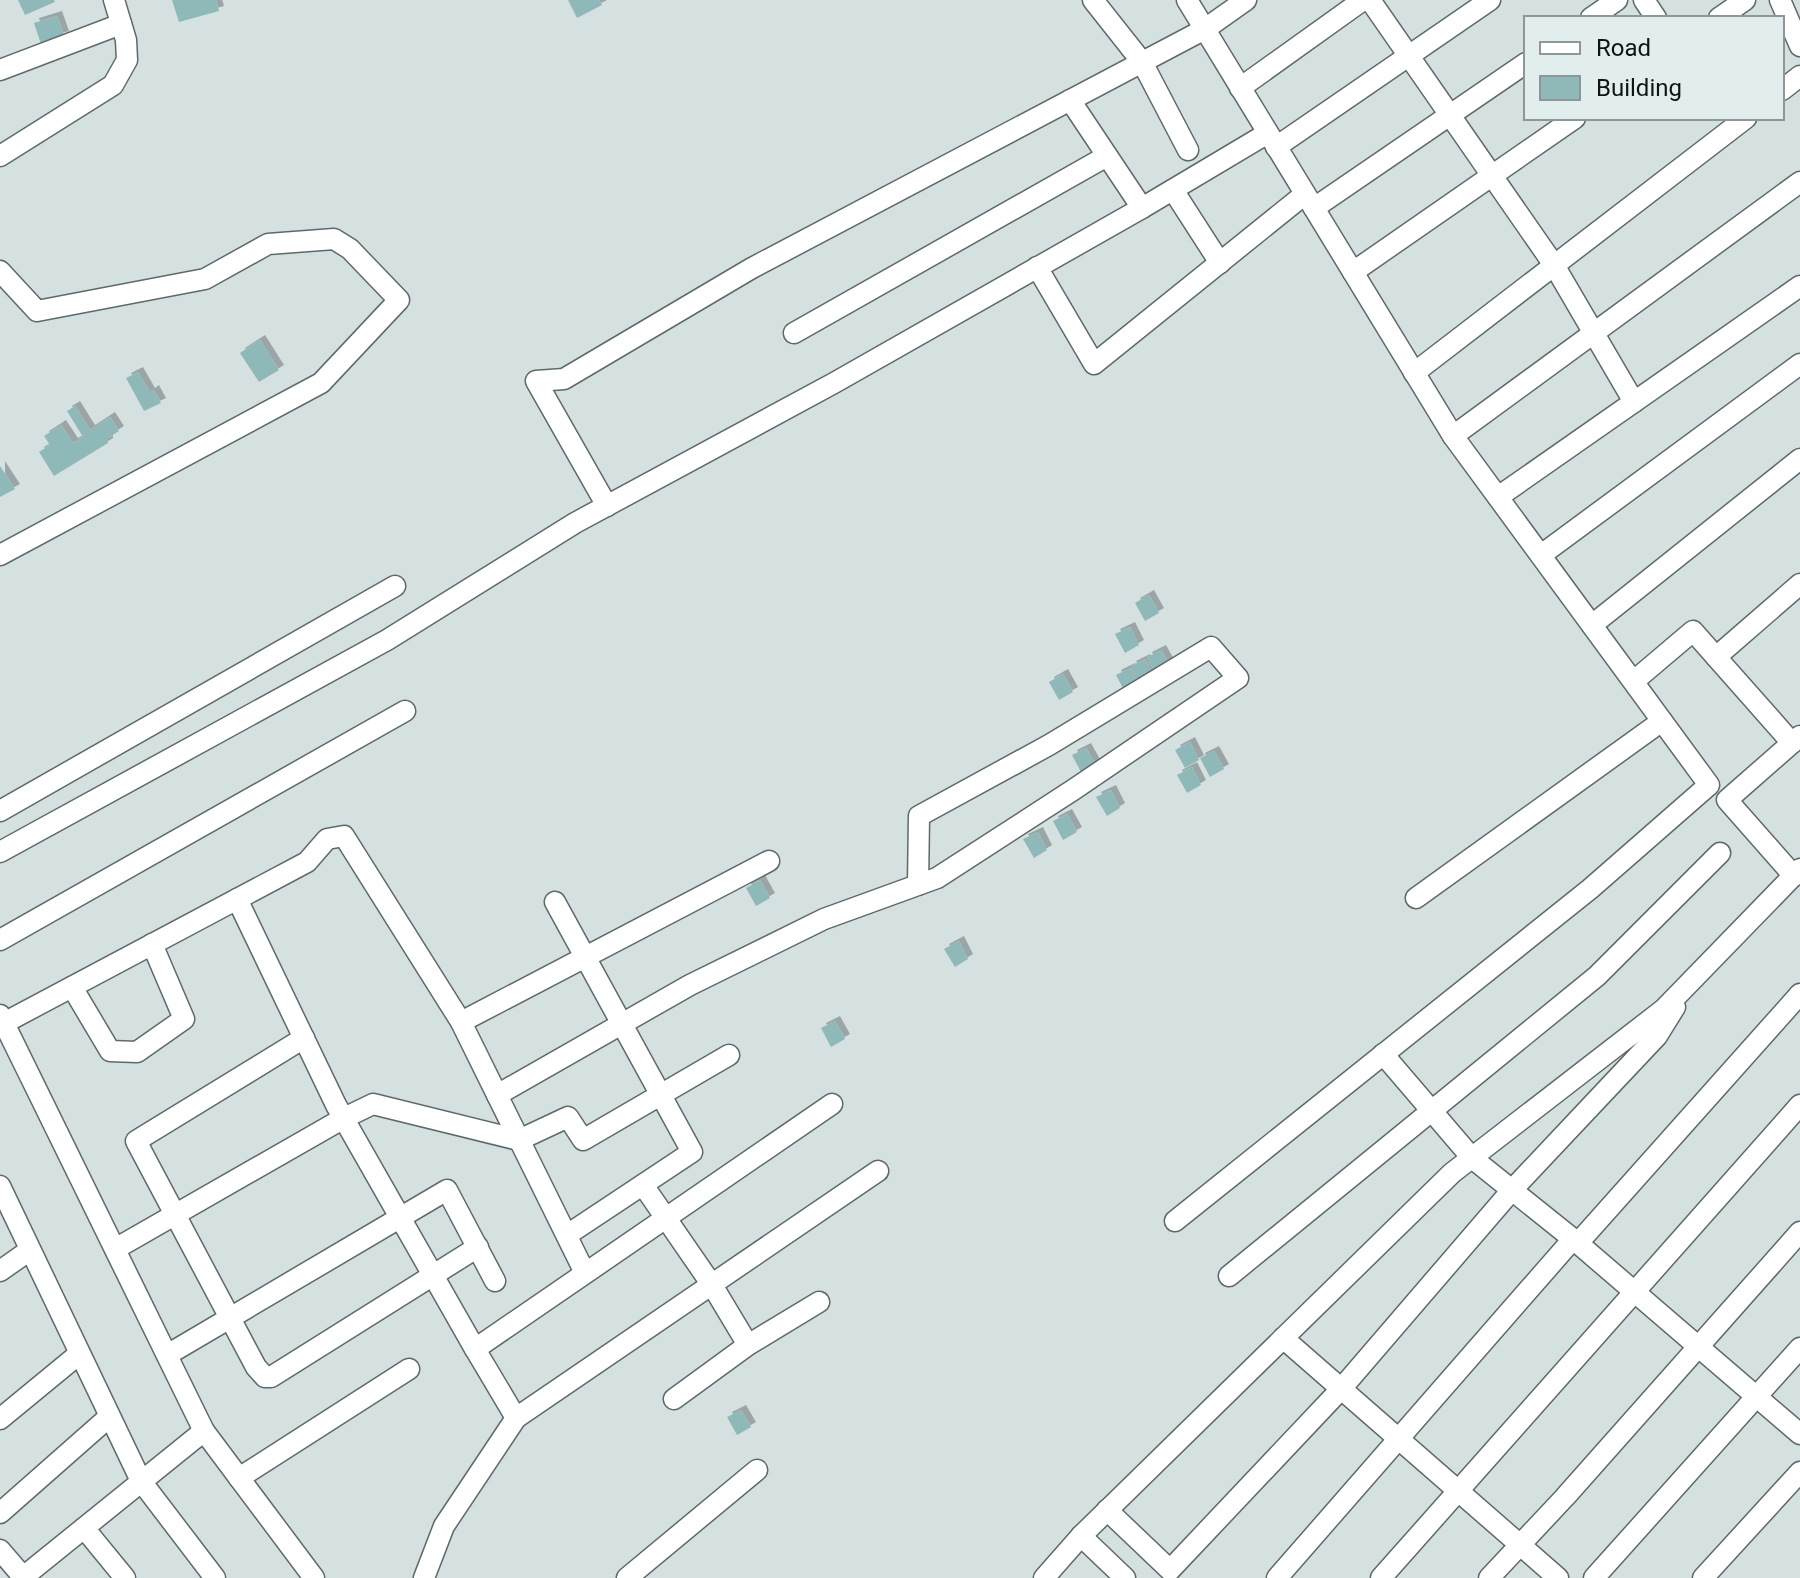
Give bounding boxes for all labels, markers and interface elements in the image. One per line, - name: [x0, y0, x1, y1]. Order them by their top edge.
- legend: [1524, 16, 1784, 120]
- text: Road: [1596, 34, 1651, 62]
- text: Building: [1596, 74, 1682, 102]

